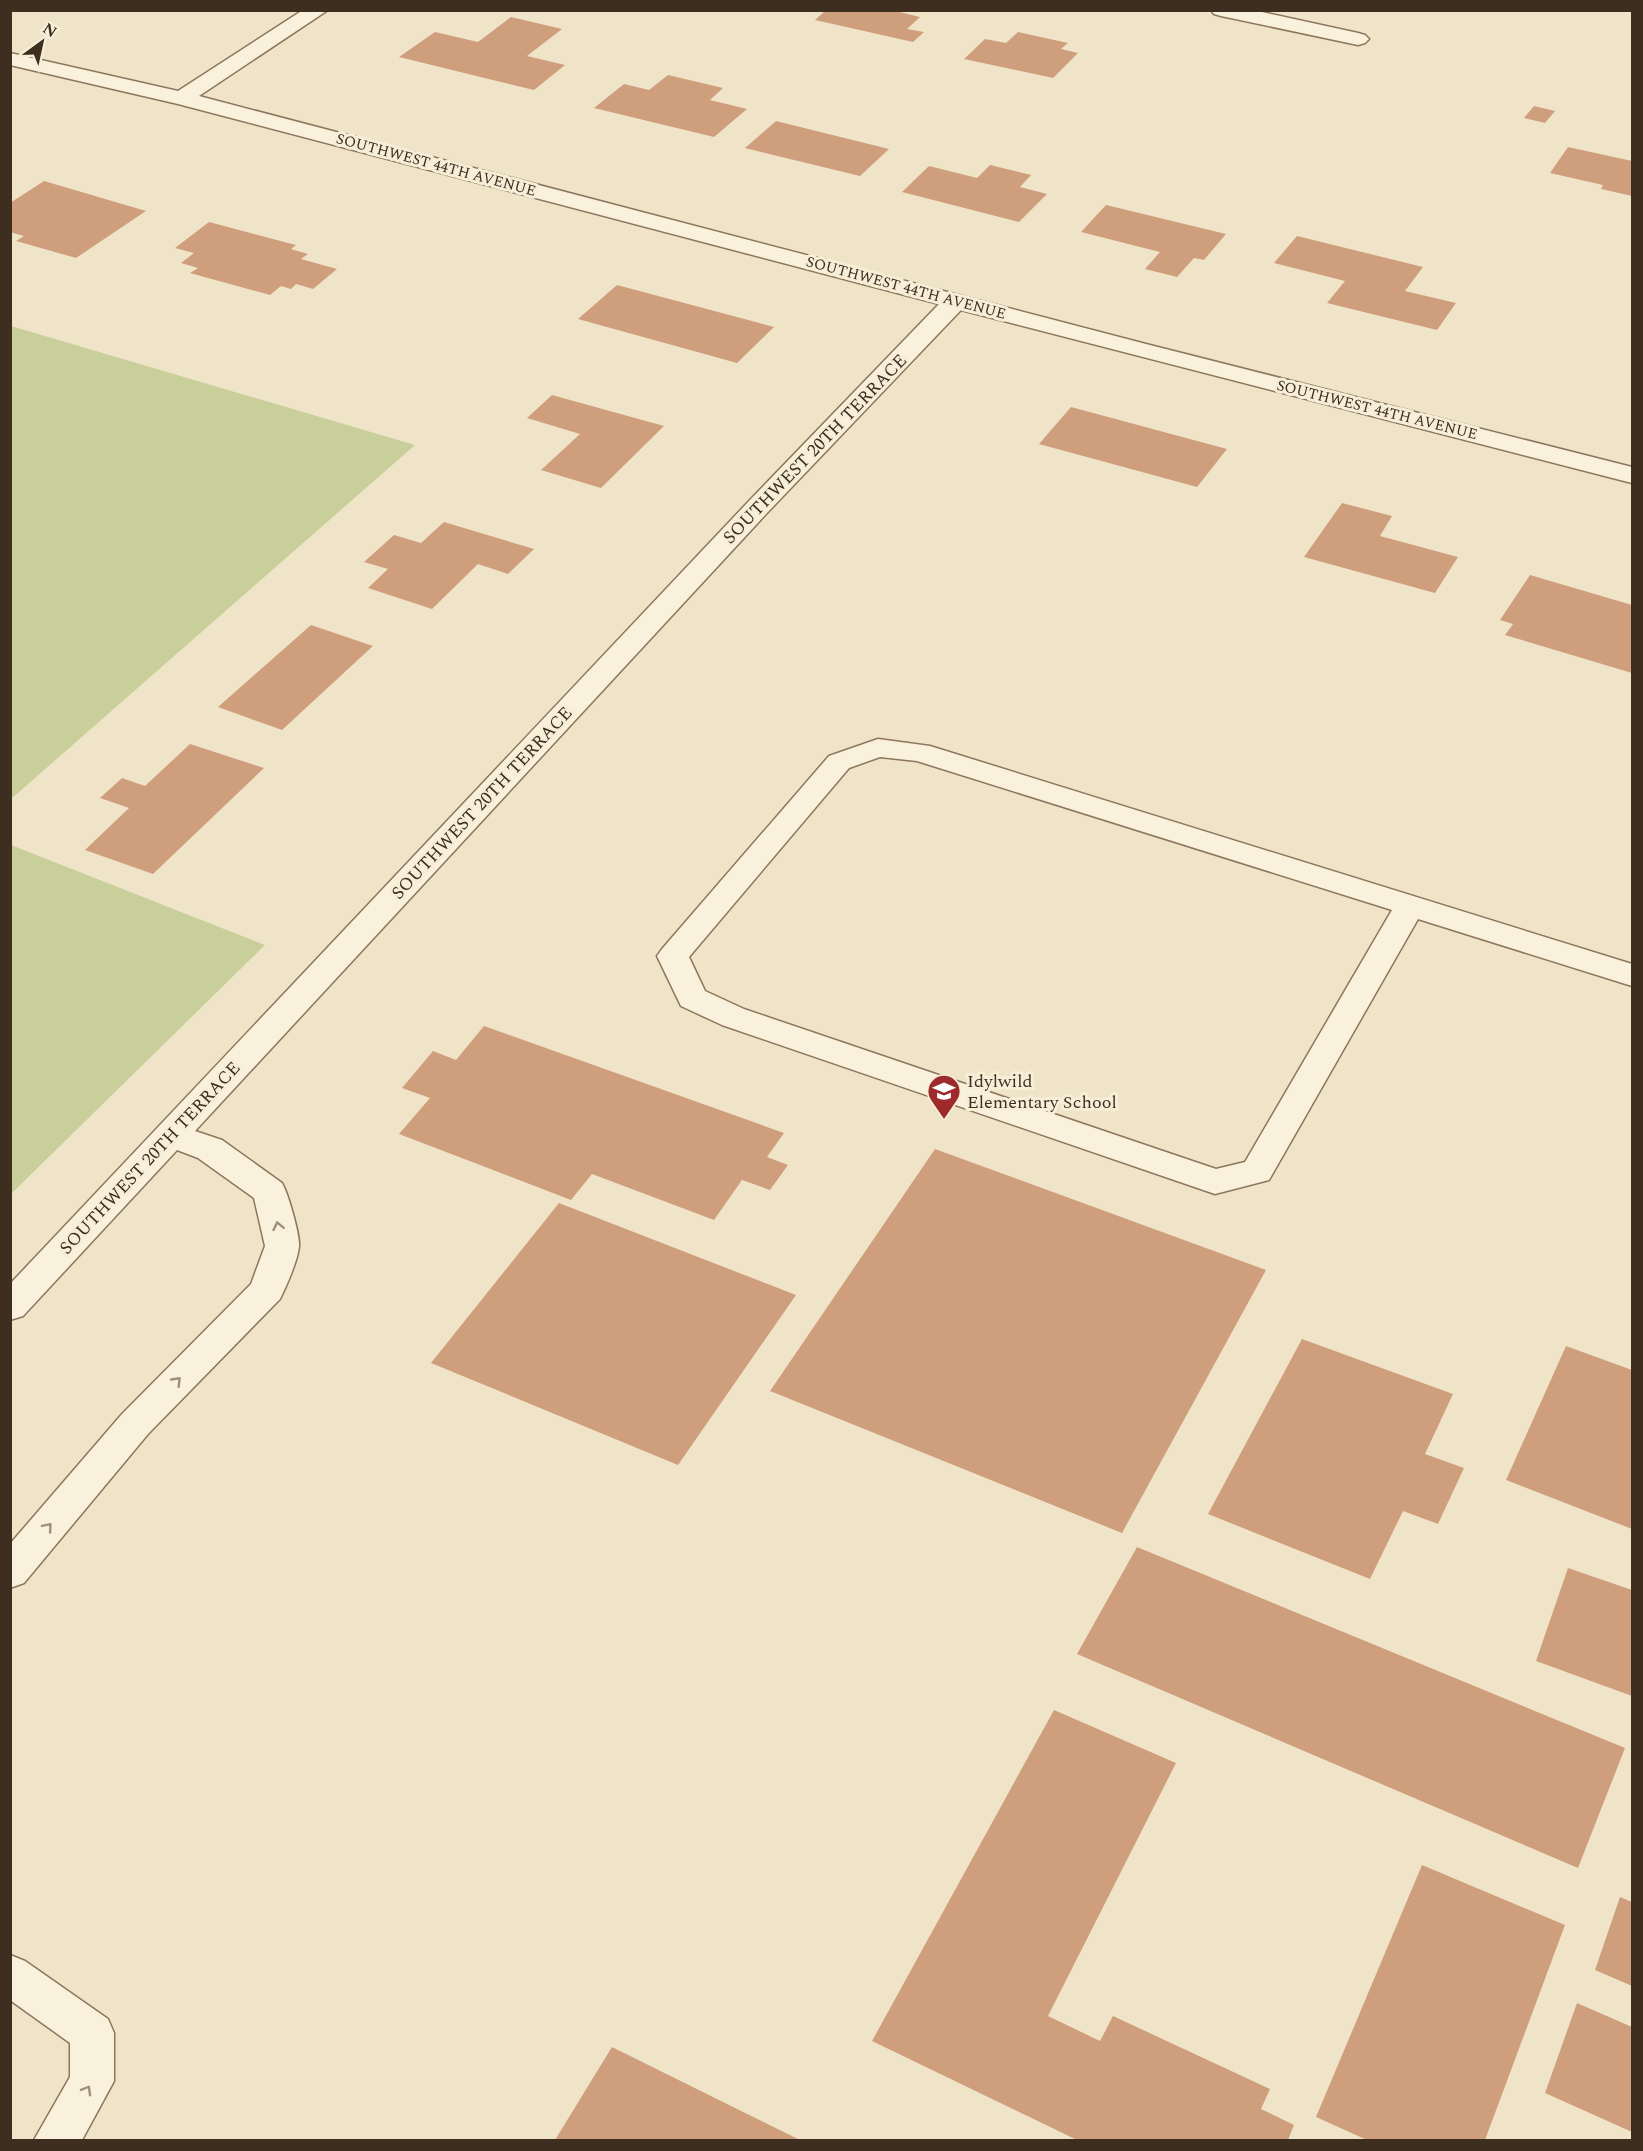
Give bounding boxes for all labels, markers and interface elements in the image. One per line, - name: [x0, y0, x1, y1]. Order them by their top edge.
- north arrow: [12, 12, 72, 72]
- text: N: [38, 17, 62, 44]
- street label: SOUTHWEST 44TH AVENUE: [333, 127, 539, 203]
- street label: SOUTHWEST 44TH AVENUE: [803, 250, 1009, 326]
- street label: SOUTHWEST 20TH TERRACE: [717, 348, 913, 550]
- street label: SOUTHWEST 44TH AVENUE: [1274, 374, 1480, 446]
- street label: SOUTHWEST 20TH TERRACE: [385, 700, 579, 906]
- street label: SOUTHWEST 20TH TERRACE: [53, 1055, 247, 1261]
- place label: Idylwild Elementary School: [967, 1068, 1117, 1116]
- school or university icon: Idylwild Elementary School: [926, 1073, 962, 1120]
- one-way arrow: [272, 1221, 285, 1231]
- one-way arrow: [170, 1378, 181, 1389]
- one-way arrow: [41, 1523, 52, 1534]
- one-way arrow: [80, 2086, 91, 2096]

